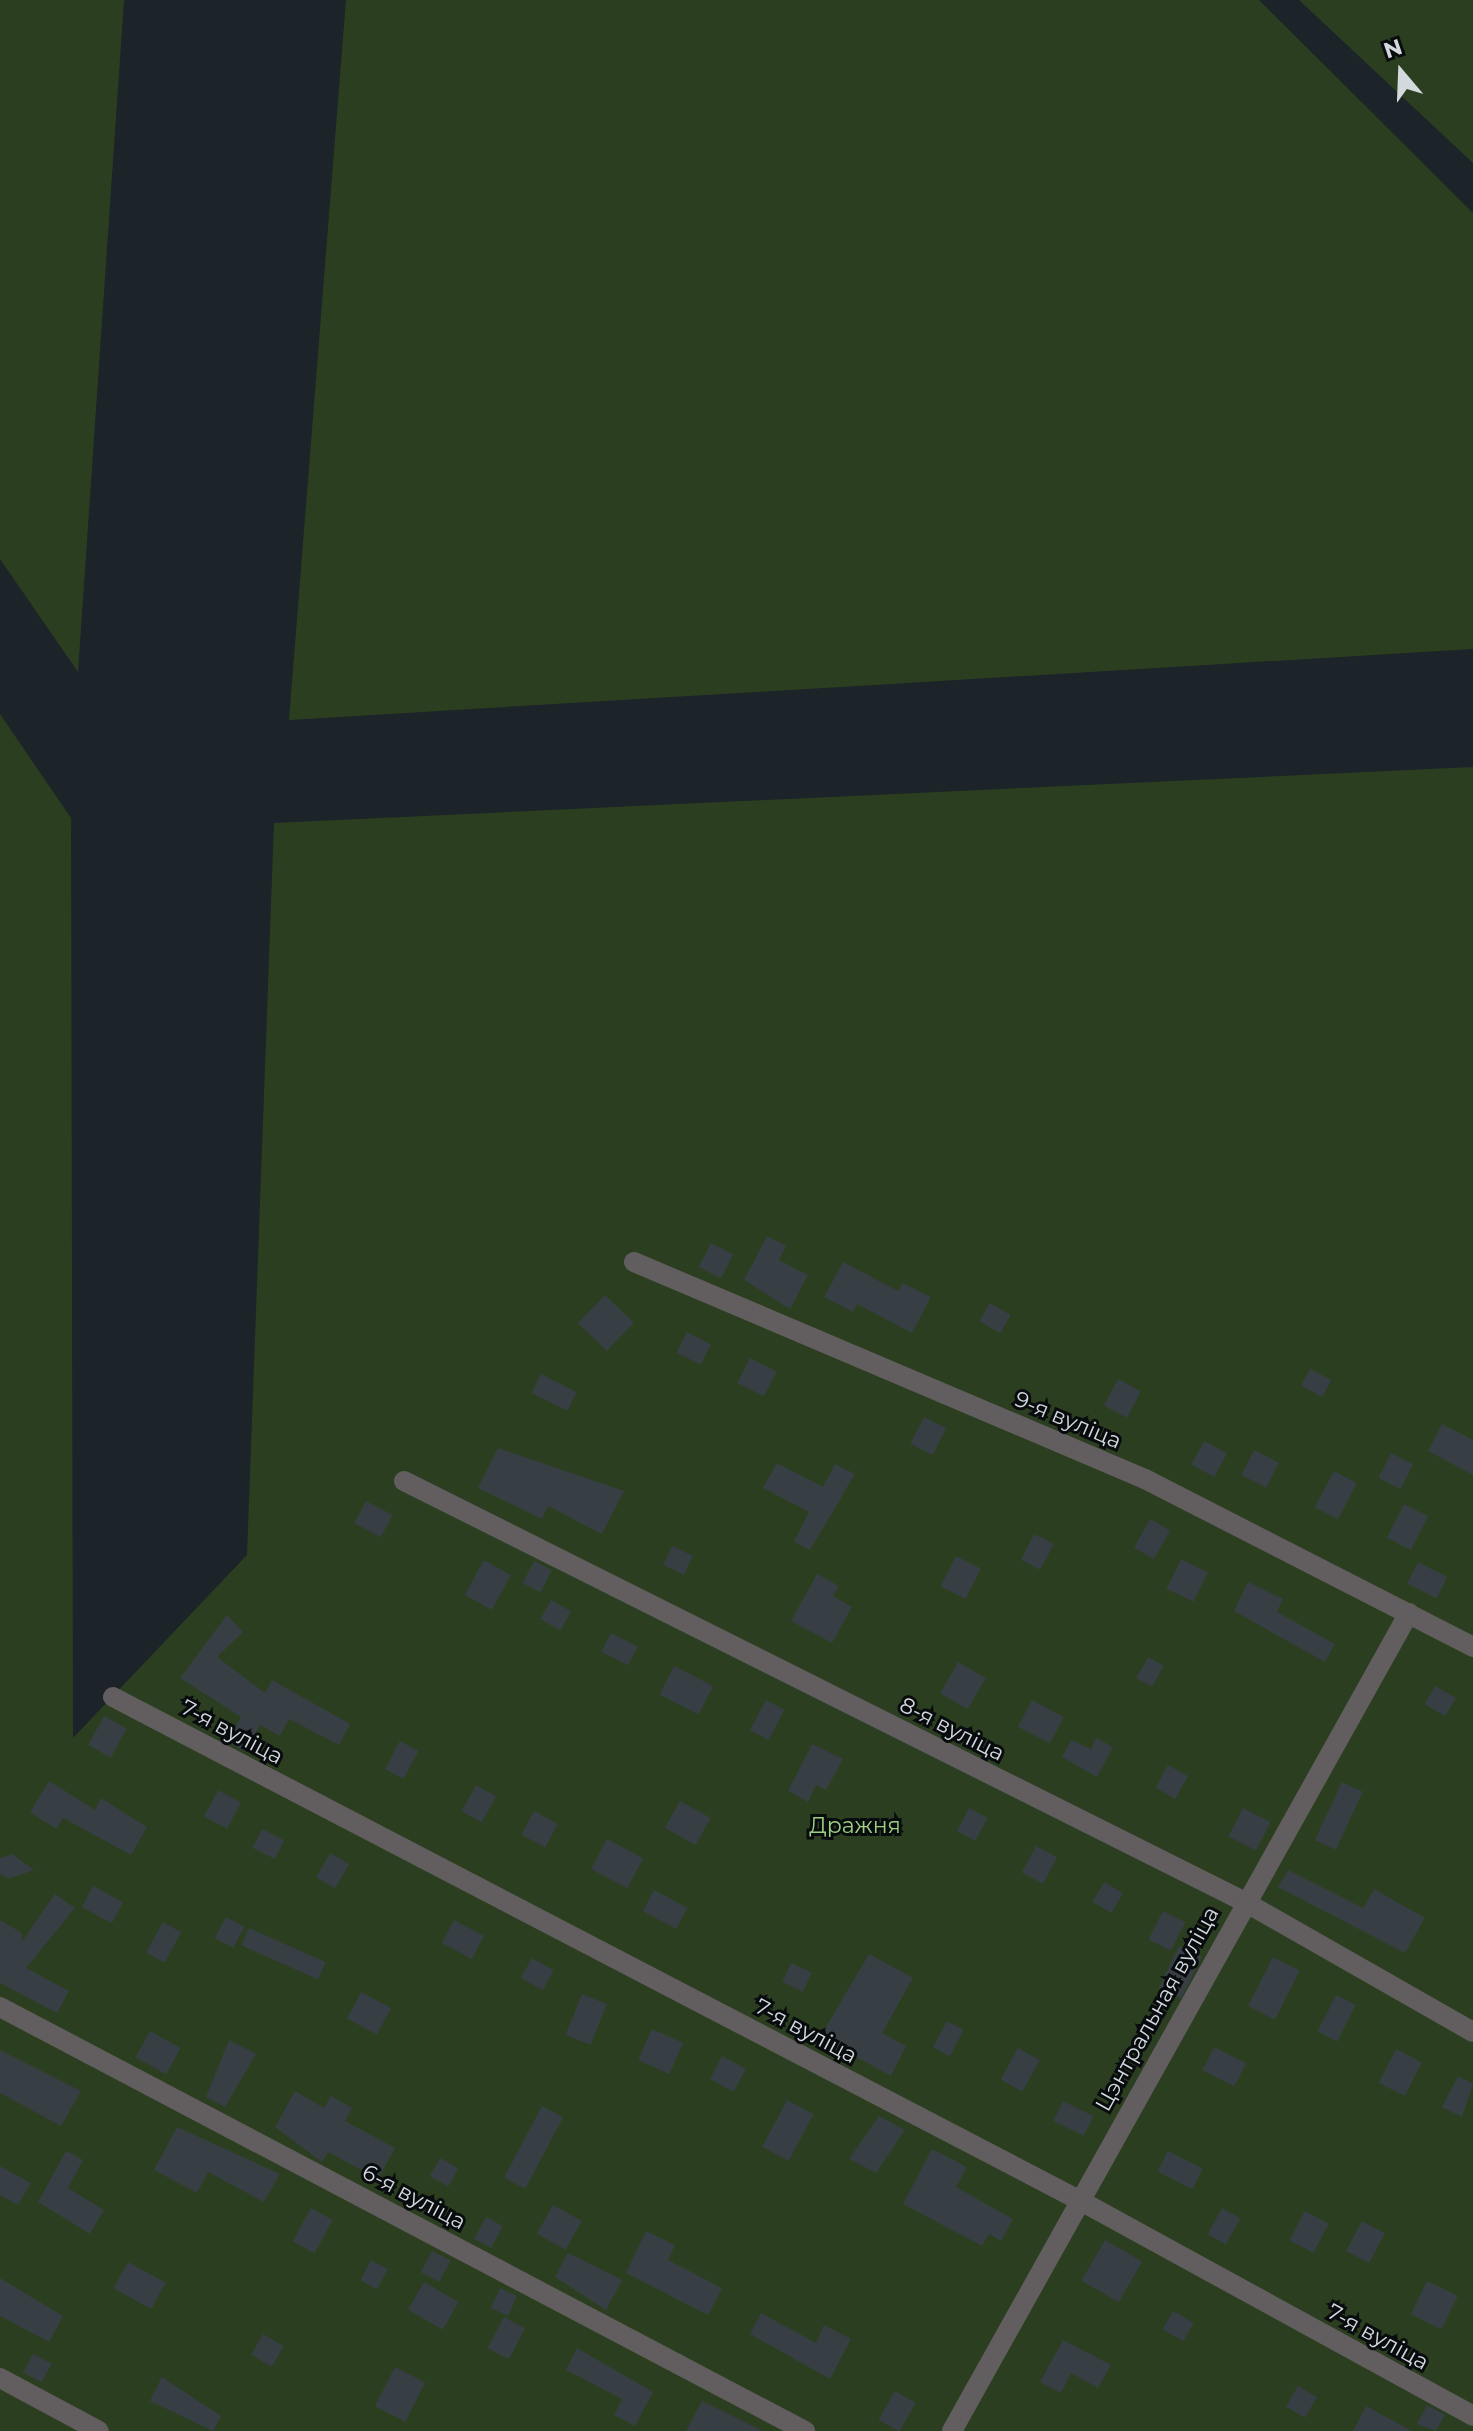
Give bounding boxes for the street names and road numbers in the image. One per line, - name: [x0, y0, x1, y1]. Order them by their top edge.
- street label: 9-я вуліца: [1011, 1386, 1125, 1454]
- street label: 8-я вуліца: [895, 1691, 1009, 1767]
- street label: 7-я вуліца: [176, 1694, 288, 1770]
- street label: Цэнтральная вуліца: [1090, 1902, 1224, 2116]
- street label: 7-я вуліца: [750, 1993, 862, 2069]
- street label: 6-я вуліца: [358, 2159, 470, 2235]
- street label: 7-я вуліца: [1323, 2298, 1433, 2376]

